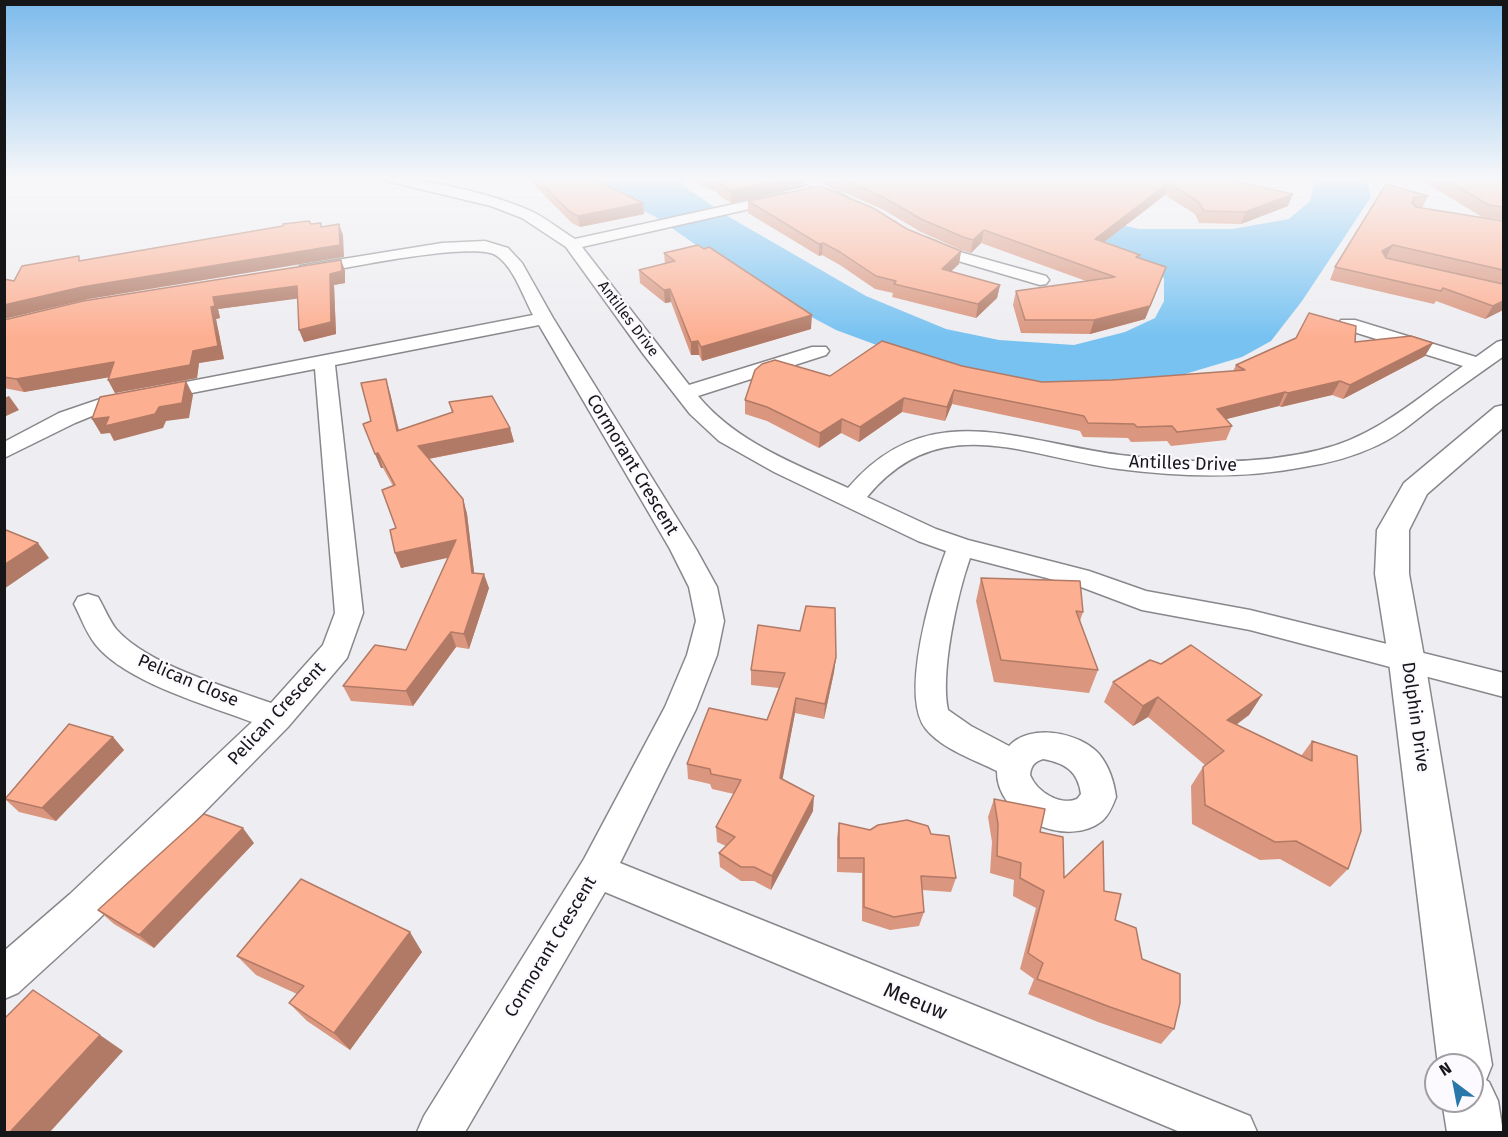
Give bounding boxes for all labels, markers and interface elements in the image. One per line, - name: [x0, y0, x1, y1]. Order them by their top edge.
- street label: Antilles Drive: [594, 278, 662, 360]
- street label: Cormorant Crescent: [581, 391, 683, 539]
- street label: Antilles Drive: [1129, 451, 1237, 477]
- street label: Pelican Close: [134, 650, 242, 712]
- street label: Pelican Crescent: [224, 658, 330, 770]
- street label: Dolphin Drive: [1397, 660, 1433, 774]
- street label: Cormorant Crescent: [500, 873, 602, 1021]
- street label: Meeuw: [879, 978, 951, 1026]
- north arrow: [1424, 1053, 1484, 1113]
- text: N: [1436, 1058, 1455, 1080]

